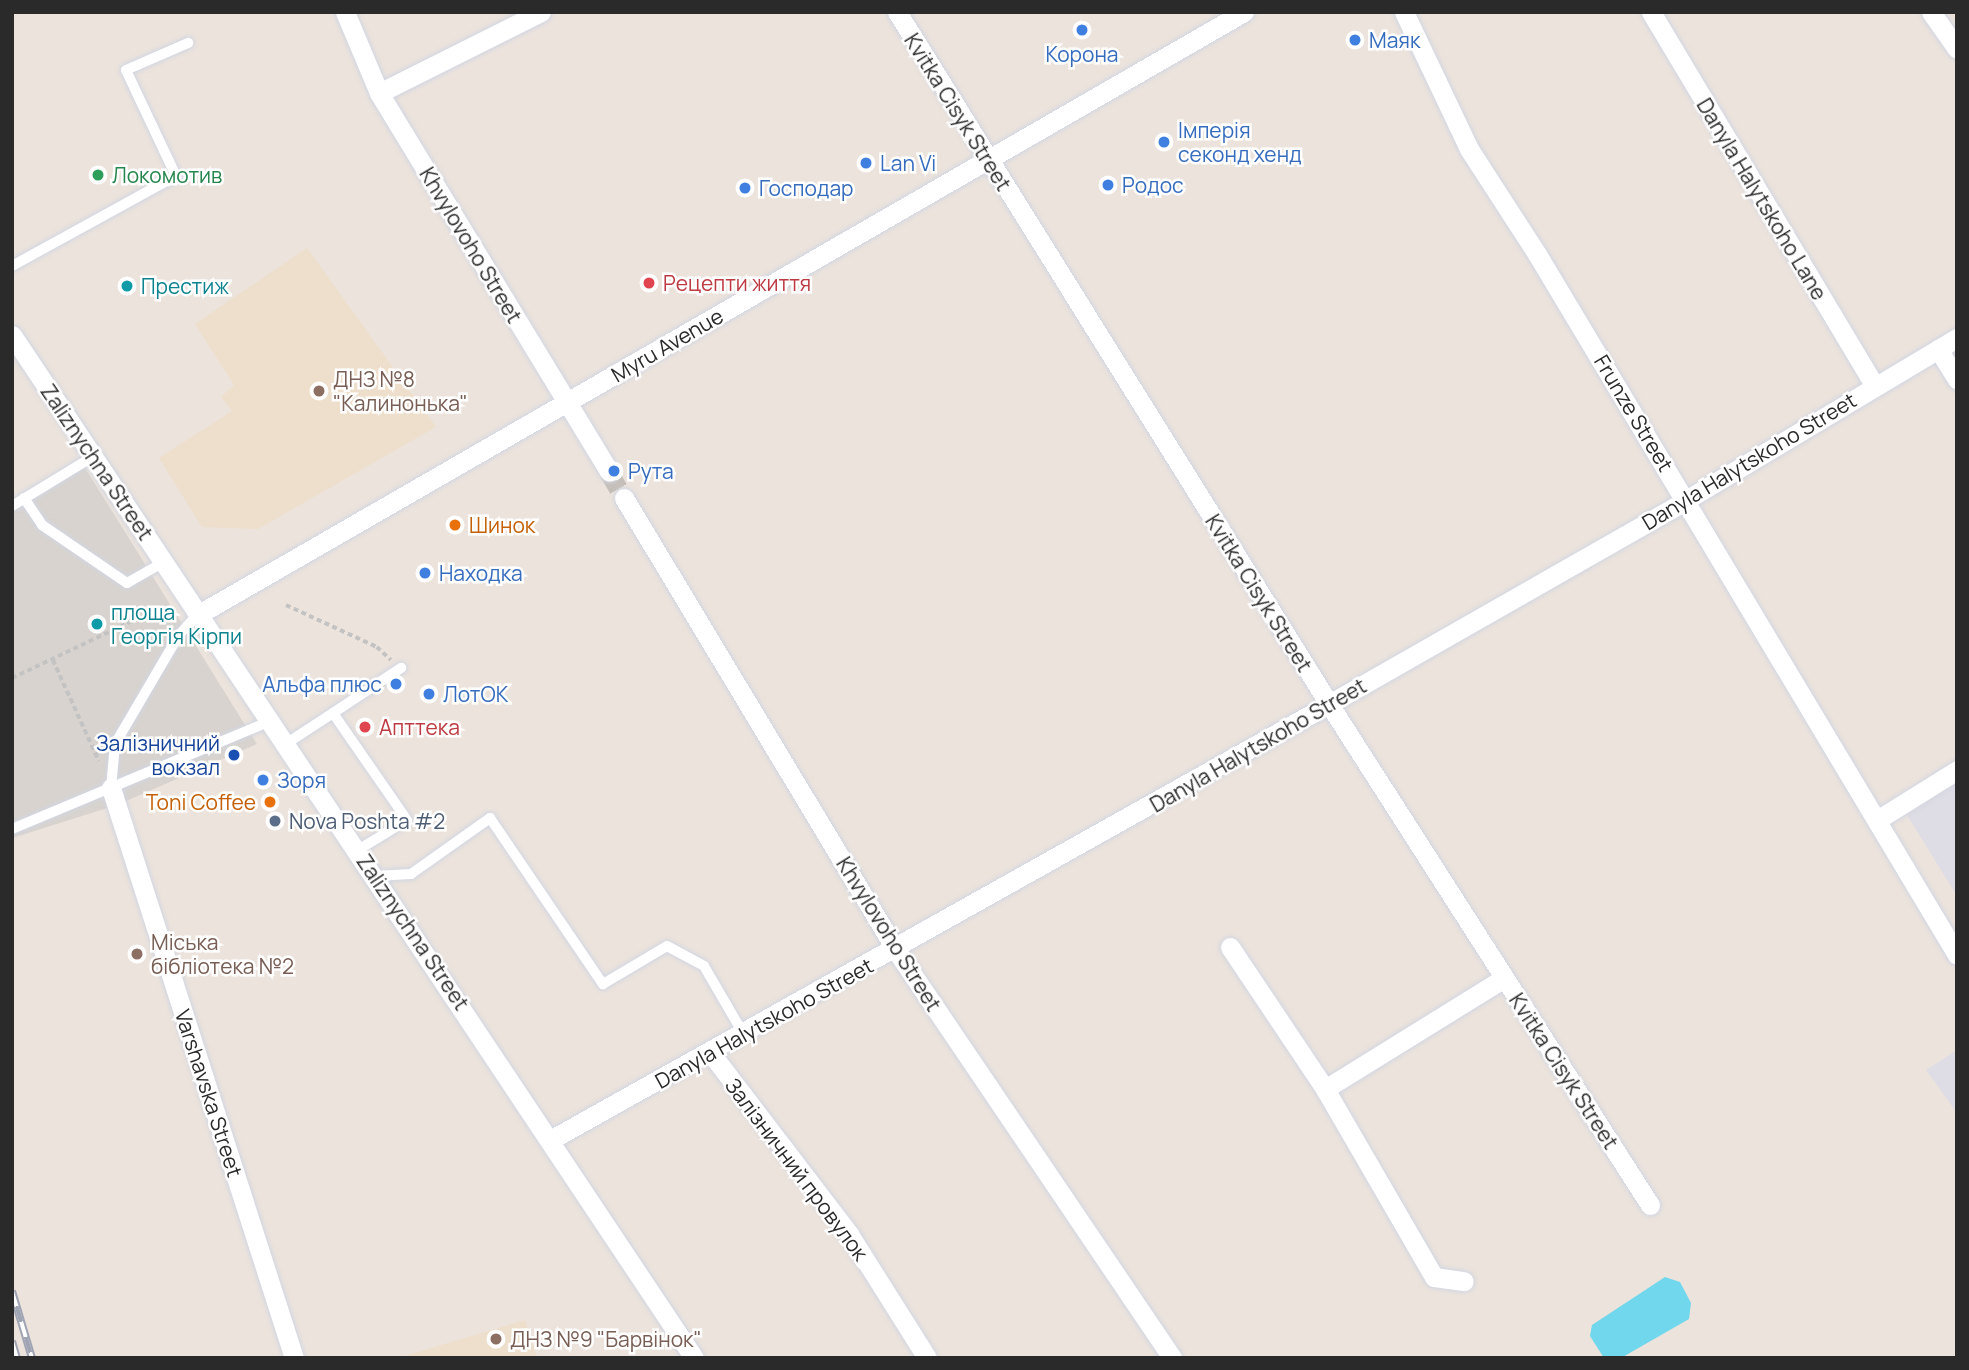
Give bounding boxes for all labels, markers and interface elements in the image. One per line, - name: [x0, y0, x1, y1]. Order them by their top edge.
- marker: Корона: [1074, 22, 1090, 38]
- place label: Маяк: [1369, 27, 1420, 53]
- street label: Kvitka Cisyk Street: [899, 29, 1017, 195]
- marker: Маяк: [1347, 32, 1363, 48]
- place label: Корона: [1046, 41, 1118, 67]
- street label: Danyla Halytskoho Lane: [1692, 94, 1832, 304]
- place label: Імперія секонд хенд: [1178, 117, 1302, 167]
- marker: Імперія секонд хенд: [1156, 134, 1172, 150]
- place label: Lan Vi: [880, 150, 936, 176]
- marker: Lan Vi: [858, 155, 874, 171]
- place label: Локомотив: [112, 162, 222, 188]
- street label: Khvylovoho Street: [415, 163, 527, 327]
- marker: Локомотив: [90, 167, 106, 183]
- place label: Родос: [1122, 172, 1184, 198]
- place label: Господар: [759, 175, 854, 201]
- marker: Родос: [1100, 177, 1116, 193]
- marker: Господар: [737, 180, 753, 196]
- place label: Рецепти життя: [663, 270, 811, 296]
- place label: Престиж: [141, 273, 229, 299]
- marker: Рецепти життя: [641, 275, 657, 291]
- marker: Престиж: [119, 278, 135, 294]
- street label: Myru Avenue: [607, 303, 727, 387]
- street label: Frunze Street: [1589, 350, 1679, 476]
- place label: ДНЗ №8 "Калинонька": [333, 366, 468, 416]
- street label: Zaliznychna Street: [36, 379, 158, 545]
- marker: ДНЗ №8 "Калинонька": [311, 383, 327, 399]
- street label: Danyla Halytskoho Street: [1637, 387, 1861, 535]
- place label: Рута: [628, 458, 674, 484]
- marker: Рута: [606, 463, 622, 479]
- street label: Kvitka Cisyk Street: [1200, 510, 1318, 676]
- place label: Шинок: [469, 512, 535, 538]
- marker: Шинок: [447, 517, 463, 533]
- place label: Находка: [439, 560, 523, 586]
- marker: Находка: [417, 565, 433, 581]
- place label: площа Георгія Кірпи: [111, 599, 242, 649]
- marker: площа Георгія Кірпи: [89, 616, 105, 632]
- place label: Альфа плюс: [262, 671, 382, 697]
- street label: Danyla Halytskoho Street: [1145, 673, 1371, 817]
- marker: Альфа плюс: [388, 676, 404, 692]
- place label: ЛотОК: [443, 681, 508, 707]
- marker: ЛотОК: [421, 686, 437, 702]
- place label: Апттека: [379, 714, 460, 740]
- marker: Апттека: [357, 719, 373, 735]
- place label: Залізничний вокзал: [96, 730, 220, 780]
- marker: Залізничний вокзал: [226, 747, 242, 763]
- place label: Зоря: [277, 767, 326, 793]
- marker: Зоря: [255, 772, 271, 788]
- place label: Toni Coffee: [146, 789, 256, 815]
- marker: Toni Coffee: [262, 794, 278, 810]
- place label: Nova Poshta #2: [289, 808, 445, 834]
- marker: Nova Poshta #2: [267, 813, 283, 829]
- street label: Zaliznychna Street: [352, 849, 474, 1015]
- street label: Khvylovoho Street: [831, 852, 947, 1016]
- place label: Міська бібліотека №2: [151, 929, 294, 979]
- marker: Міська бібліотека №2: [129, 946, 145, 962]
- street label: Danyla Halytskoho Street: [651, 953, 877, 1093]
- street label: Kvitka Cisyk Street: [1504, 988, 1624, 1154]
- street label: Varshavska Street: [170, 1006, 248, 1180]
- street label: Залізничний провулок: [720, 1073, 874, 1265]
- place label: ДНЗ №9 "Барвінок": [510, 1326, 702, 1352]
- marker: ДНЗ №9 "Барвінок": [488, 1331, 504, 1347]

